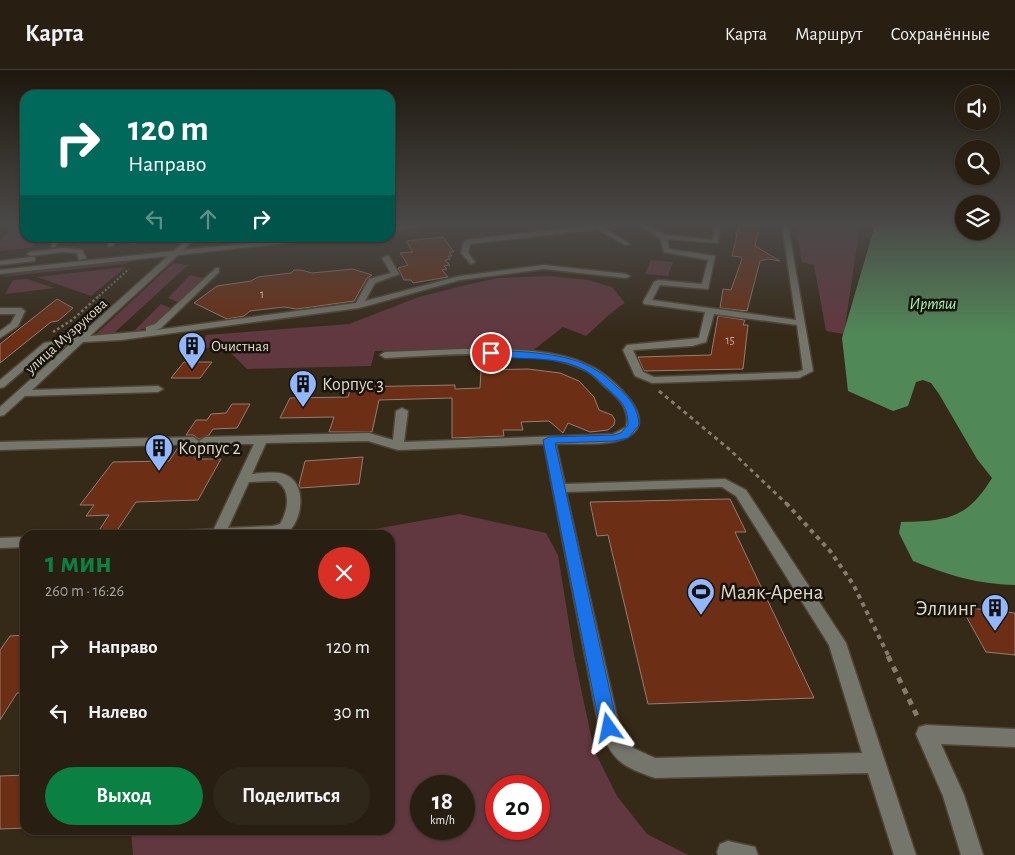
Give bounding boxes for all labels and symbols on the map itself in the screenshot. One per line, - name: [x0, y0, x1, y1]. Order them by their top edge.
- house number: 1: [260, 288, 264, 300]
- street label: улица Музрукова: [22, 296, 110, 377]
- water label: Иртяш: [910, 296, 956, 313]
- building icon: Очистная: [177, 331, 207, 370]
- pin: [470, 332, 512, 374]
- house number: 15: [725, 334, 735, 346]
- place label: Очистная: [211, 339, 269, 354]
- building icon: Корпус 3: [288, 369, 318, 408]
- place label: Корпус 3: [322, 376, 384, 394]
- building icon: Корпус 2: [144, 433, 174, 472]
- place label: Корпус 2: [178, 440, 241, 458]
- sports icon: Маяк-Арена: [686, 577, 716, 616]
- place label: Маяк-Арена: [720, 582, 824, 603]
- building icon: Эллинг: [980, 593, 1010, 632]
- place label: Эллинг: [916, 598, 977, 619]
- position arrow: [582, 701, 634, 753]
- speed limit sign: 20: [485, 775, 550, 840]

